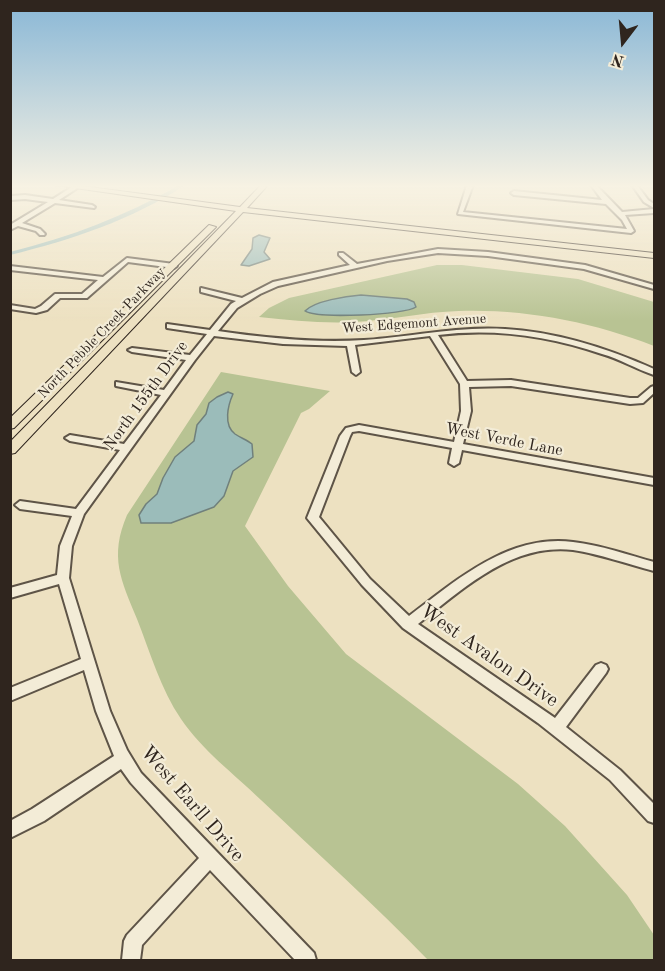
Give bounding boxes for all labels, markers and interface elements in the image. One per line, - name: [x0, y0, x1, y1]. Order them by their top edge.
- north arrow: [593, 12, 653, 72]
- text: N: [610, 50, 626, 69]
- street label: North Pebble Creek Parkway: [35, 264, 169, 402]
- street label: West Edgemont Avenue: [341, 311, 487, 337]
- street label: North 155th Drive: [100, 338, 192, 454]
- street label: West Verde Lane: [444, 419, 564, 461]
- street label: West Avalon Drive: [415, 599, 563, 713]
- street label: West Earll Drive: [135, 741, 249, 867]

